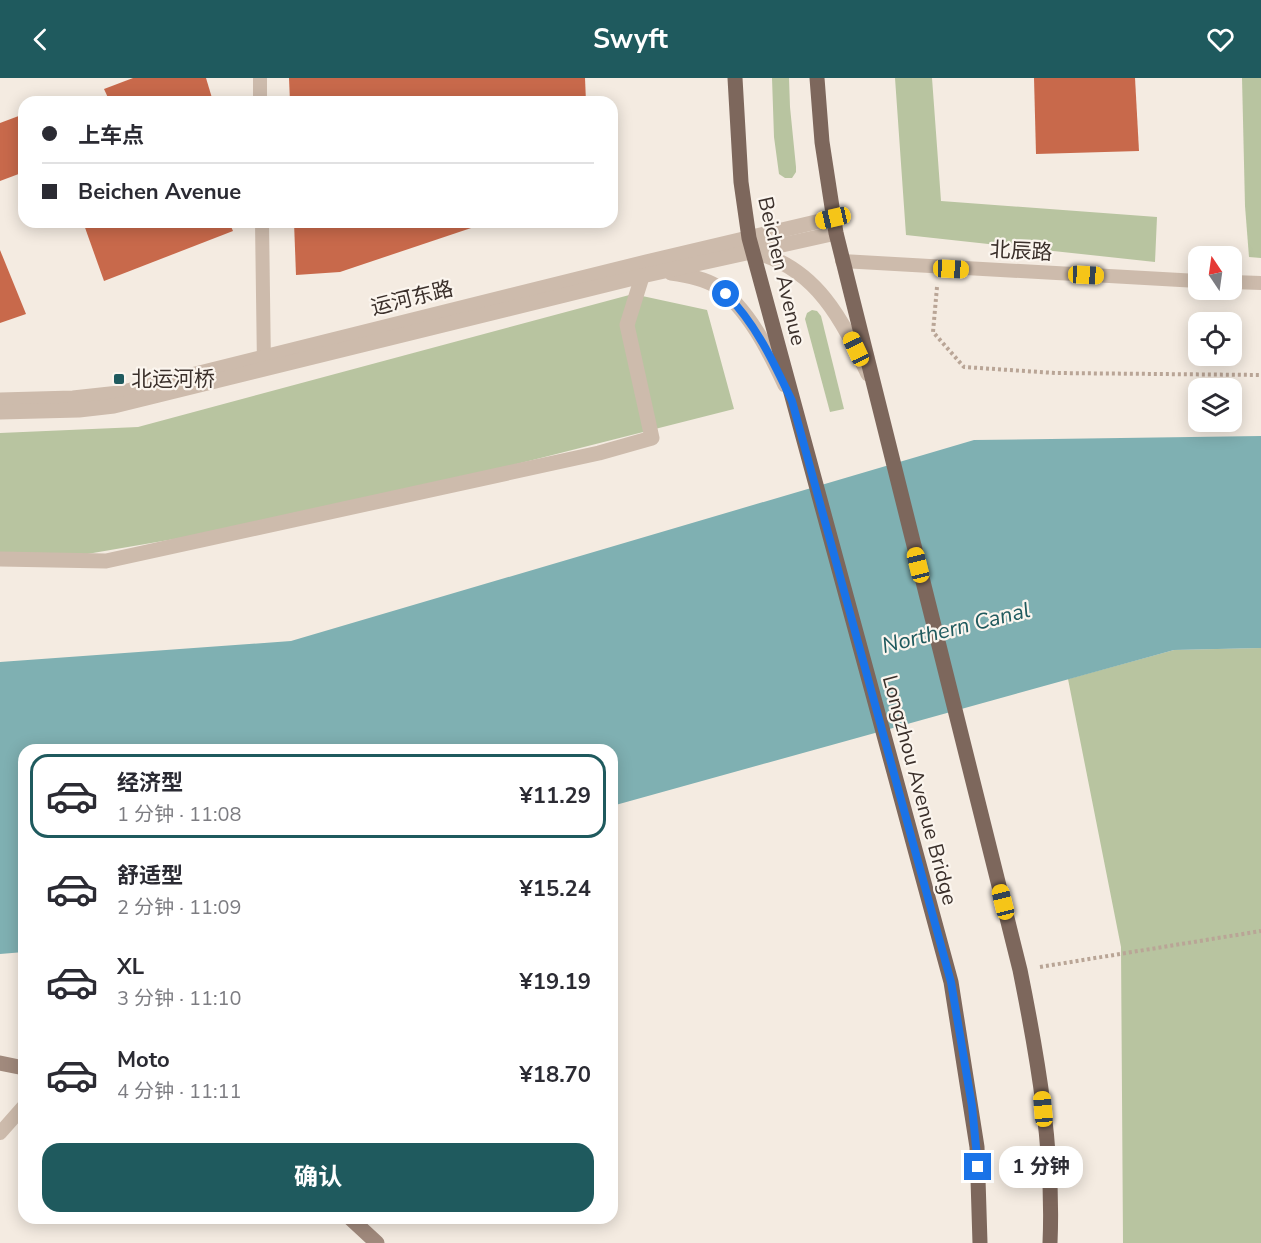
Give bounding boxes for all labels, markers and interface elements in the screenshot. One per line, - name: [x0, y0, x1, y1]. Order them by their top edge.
- text: Swyft: [593, 21, 668, 58]
- icon: back: [24, 23, 57, 56]
- icon: heart: [1204, 23, 1237, 56]
- text: 上车点: [78, 121, 144, 151]
- text: Beichen Avenue: [78, 177, 241, 207]
- street label: Beichen Avenue: [751, 194, 813, 348]
- car: [813, 205, 853, 231]
- street label: 北辰路: [989, 235, 1053, 267]
- north arrow: [1188, 246, 1242, 300]
- map controls: [1188, 246, 1242, 432]
- car: [933, 259, 969, 279]
- car: [1068, 265, 1104, 285]
- street label: 运河东路: [368, 274, 456, 322]
- route start: [712, 280, 739, 307]
- button: locate: [1188, 312, 1242, 366]
- car: [840, 329, 872, 369]
- place label: 北运河桥: [131, 365, 215, 393]
- marker: 北运河桥: [112, 372, 126, 386]
- button: layers: [1188, 378, 1242, 432]
- car: [905, 545, 931, 585]
- water label: Northern Canal: [879, 595, 1033, 661]
- street label: Longzhou Avenue Bridge: [876, 672, 964, 908]
- text: 经济型: [117, 768, 183, 798]
- icon: car: [45, 769, 99, 823]
- text: ¥11.29: [520, 781, 591, 811]
- text: 1 分钟 · 11:08: [117, 801, 242, 828]
- text: 舒适型: [117, 861, 183, 891]
- icon: car: [45, 862, 99, 916]
- text: ¥15.24: [520, 874, 591, 904]
- car: [990, 882, 1016, 922]
- text: 2 分钟 · 11:09: [117, 894, 242, 921]
- text: XL: [117, 952, 144, 982]
- icon: car: [45, 955, 99, 1009]
- text: ¥19.19: [520, 967, 591, 997]
- text: 3 分钟 · 11:10: [117, 985, 242, 1012]
- text: Moto: [117, 1045, 170, 1075]
- icon: car: [45, 1048, 99, 1102]
- text: ¥18.70: [520, 1060, 591, 1090]
- text: 4 分钟 · 11:11: [117, 1078, 242, 1105]
- car: [1032, 1090, 1054, 1128]
- button: 确认: [42, 1143, 594, 1212]
- callout: 1 分钟: [999, 1146, 1083, 1188]
- route end: [964, 1153, 991, 1180]
- text: 1 分钟: [1012, 1153, 1070, 1180]

